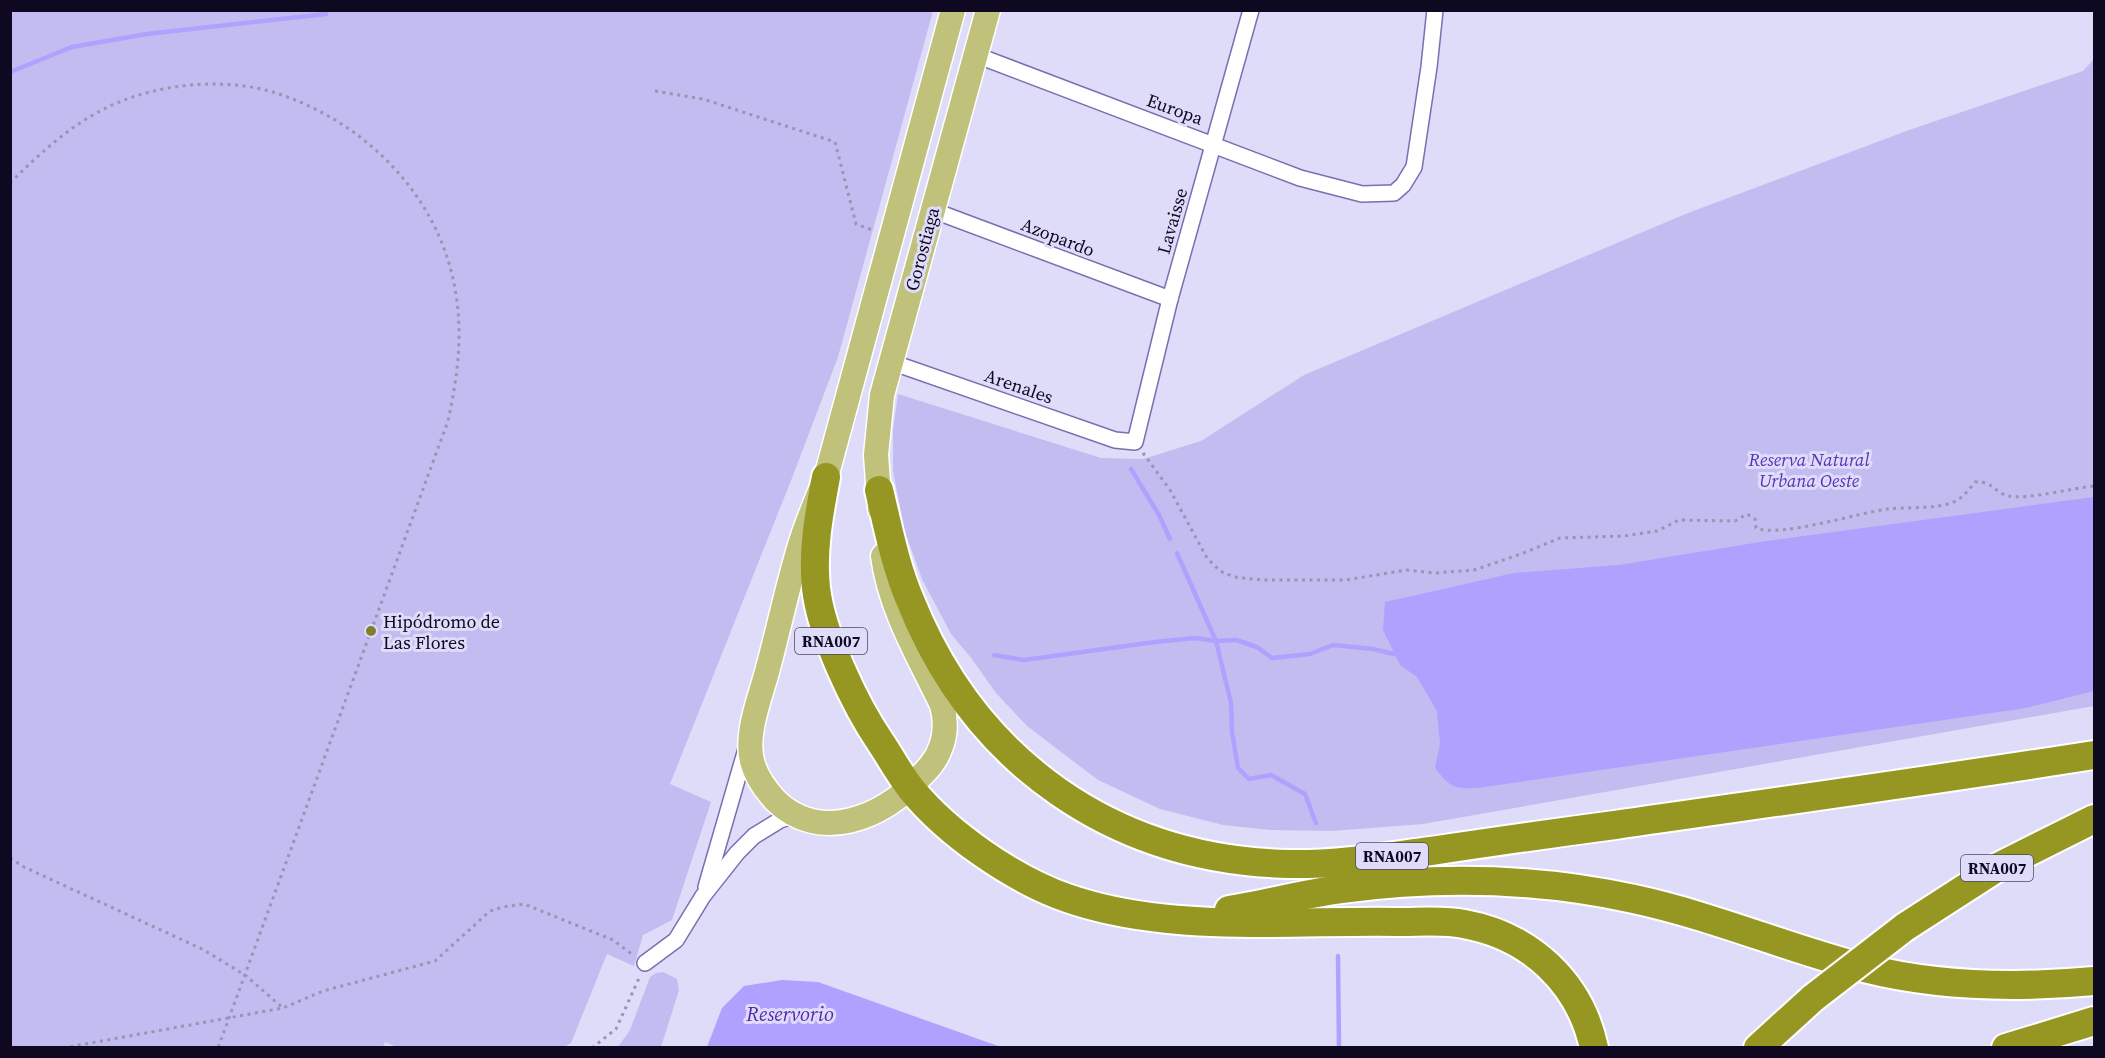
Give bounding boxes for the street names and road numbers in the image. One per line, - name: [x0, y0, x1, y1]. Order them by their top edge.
- street label: Europa: [1143, 87, 1207, 131]
- street label: Lavaisse: [1151, 185, 1193, 257]
- street label: Gorostiaga: [899, 204, 945, 294]
- street label: Azopardo: [1018, 212, 1099, 262]
- street label: Arenales: [981, 363, 1057, 409]
- road number: RNA007: [795, 628, 867, 654]
- road number: RNA007: [1356, 843, 1428, 869]
- road number: RNA007: [1961, 855, 2033, 881]

